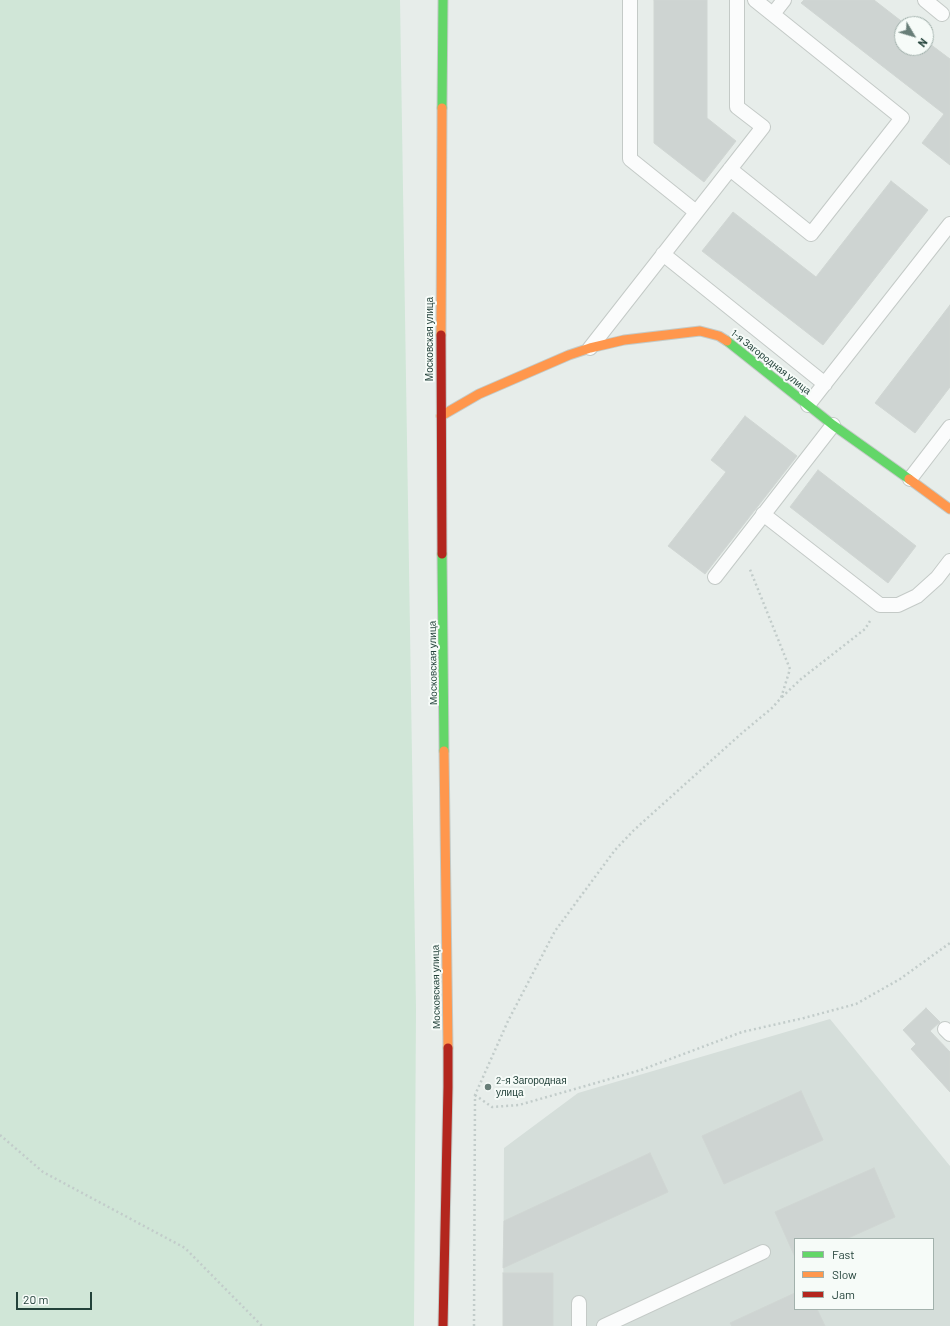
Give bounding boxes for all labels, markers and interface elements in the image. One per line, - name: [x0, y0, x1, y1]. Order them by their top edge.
- north arrow: [894, 16, 934, 56]
- text: N: [916, 36, 930, 50]
- street label: Московская улица: [424, 297, 436, 381]
- street label: 1-я Загородная улица: [729, 327, 813, 397]
- street label: Московская улица: [426, 621, 440, 705]
- street label: Московская улица: [429, 945, 443, 1029]
- place label: 2-я Загородная улица: [496, 1075, 567, 1098]
- marker: 2-я Загородная улица: [483, 1082, 493, 1092]
- legend: [794, 1238, 934, 1310]
- text: Fast: [832, 1247, 855, 1261]
- text: Slow: [832, 1267, 857, 1281]
- scale bar: [18, 1284, 94, 1310]
- text: Jam: [832, 1287, 855, 1301]
- text: 20 m: [23, 1292, 49, 1306]

